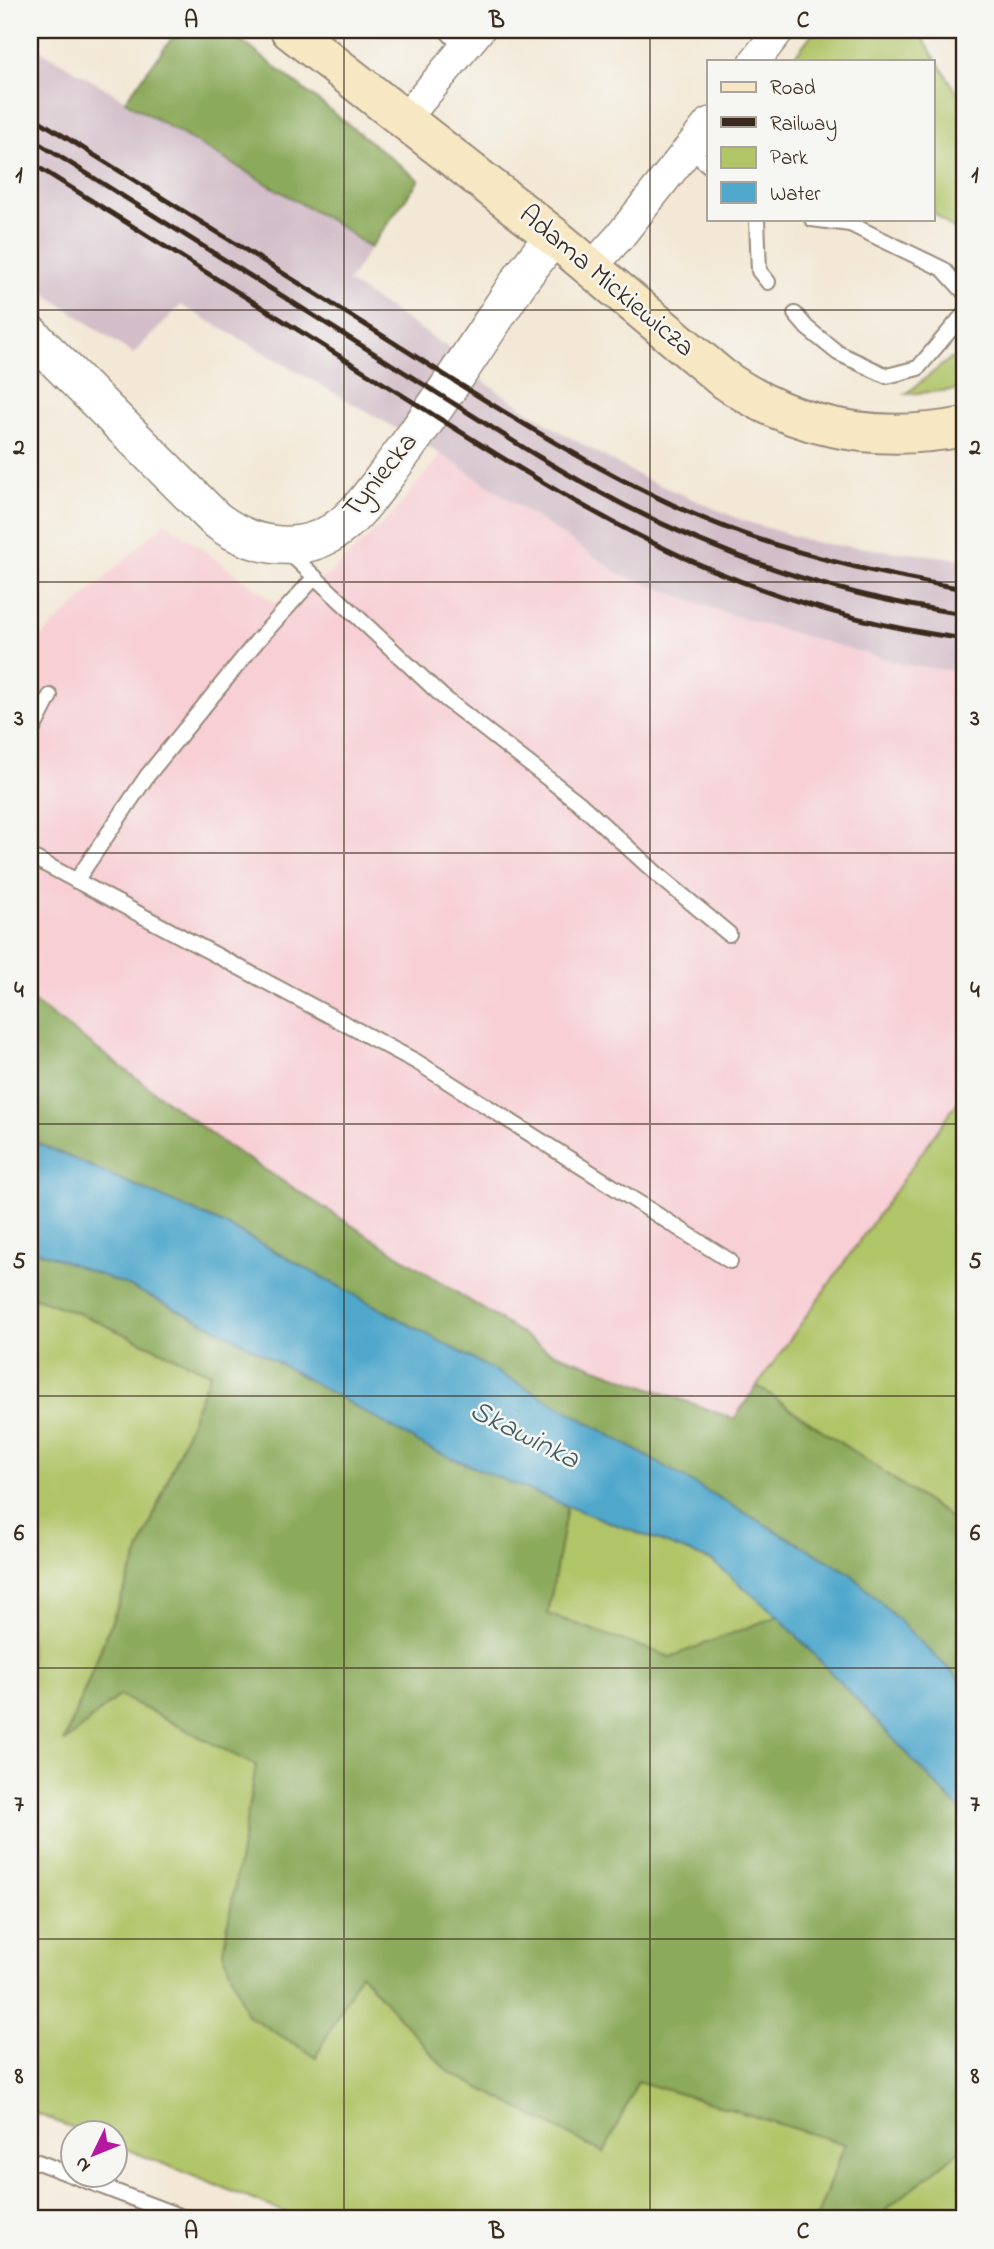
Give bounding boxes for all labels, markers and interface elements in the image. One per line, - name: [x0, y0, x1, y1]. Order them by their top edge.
- text: A: [184, 5, 198, 38]
- text: B: [488, 5, 505, 38]
- text: C: [797, 5, 810, 38]
- legend: [707, 60, 934, 220]
- text: Road: [770, 74, 816, 104]
- text: Railway: [770, 110, 837, 142]
- text: Park: [770, 144, 809, 174]
- text: 1: [15, 160, 23, 193]
- text: 1: [971, 160, 979, 193]
- text: Water: [770, 180, 821, 210]
- street label: Adama Mickiewicza: [509, 196, 703, 368]
- street label: Tyniecka: [333, 424, 429, 528]
- text: 2: [12, 432, 25, 465]
- text: 2: [968, 432, 981, 465]
- text: 3: [13, 703, 24, 736]
- text: 3: [969, 703, 980, 736]
- text: 4: [14, 975, 24, 1008]
- text: 4: [970, 975, 980, 1008]
- text: 5: [12, 1246, 26, 1279]
- text: 5: [968, 1246, 982, 1279]
- water label: Skawinka: [462, 1390, 587, 1483]
- text: 6: [14, 1518, 25, 1551]
- text: 6: [970, 1518, 981, 1551]
- text: 7: [14, 1789, 24, 1822]
- text: 7: [970, 1789, 980, 1822]
- text: 8: [14, 2061, 24, 2094]
- text: 8: [970, 2061, 980, 2094]
- north arrow: [60, 2120, 130, 2190]
- text: N: [69, 2150, 98, 2178]
- text: A: [184, 2216, 198, 2249]
- text: B: [488, 2216, 505, 2249]
- text: C: [797, 2216, 810, 2249]

